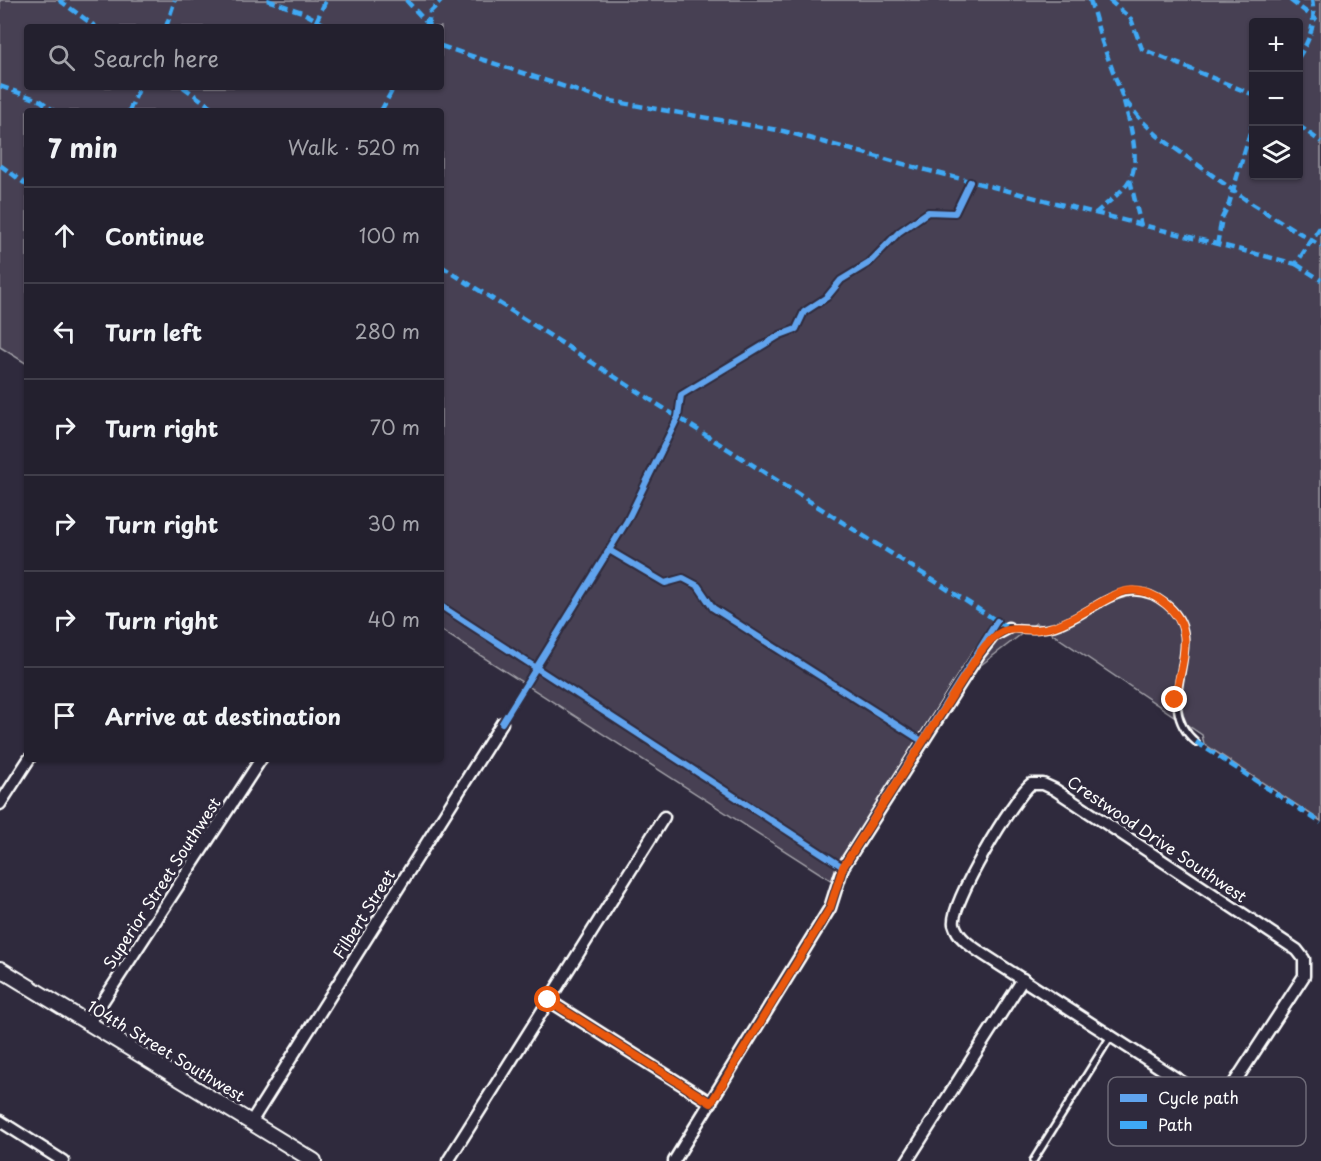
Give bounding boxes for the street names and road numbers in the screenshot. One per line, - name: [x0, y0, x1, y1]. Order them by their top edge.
- street label: Crestwood Drive Southwest: [1063, 769, 1252, 907]
- street label: Superior Street Southwest: [97, 792, 226, 973]
- street label: Filbert Street: [326, 864, 400, 963]
- street label: 104th Street Southwest: [83, 993, 250, 1107]

